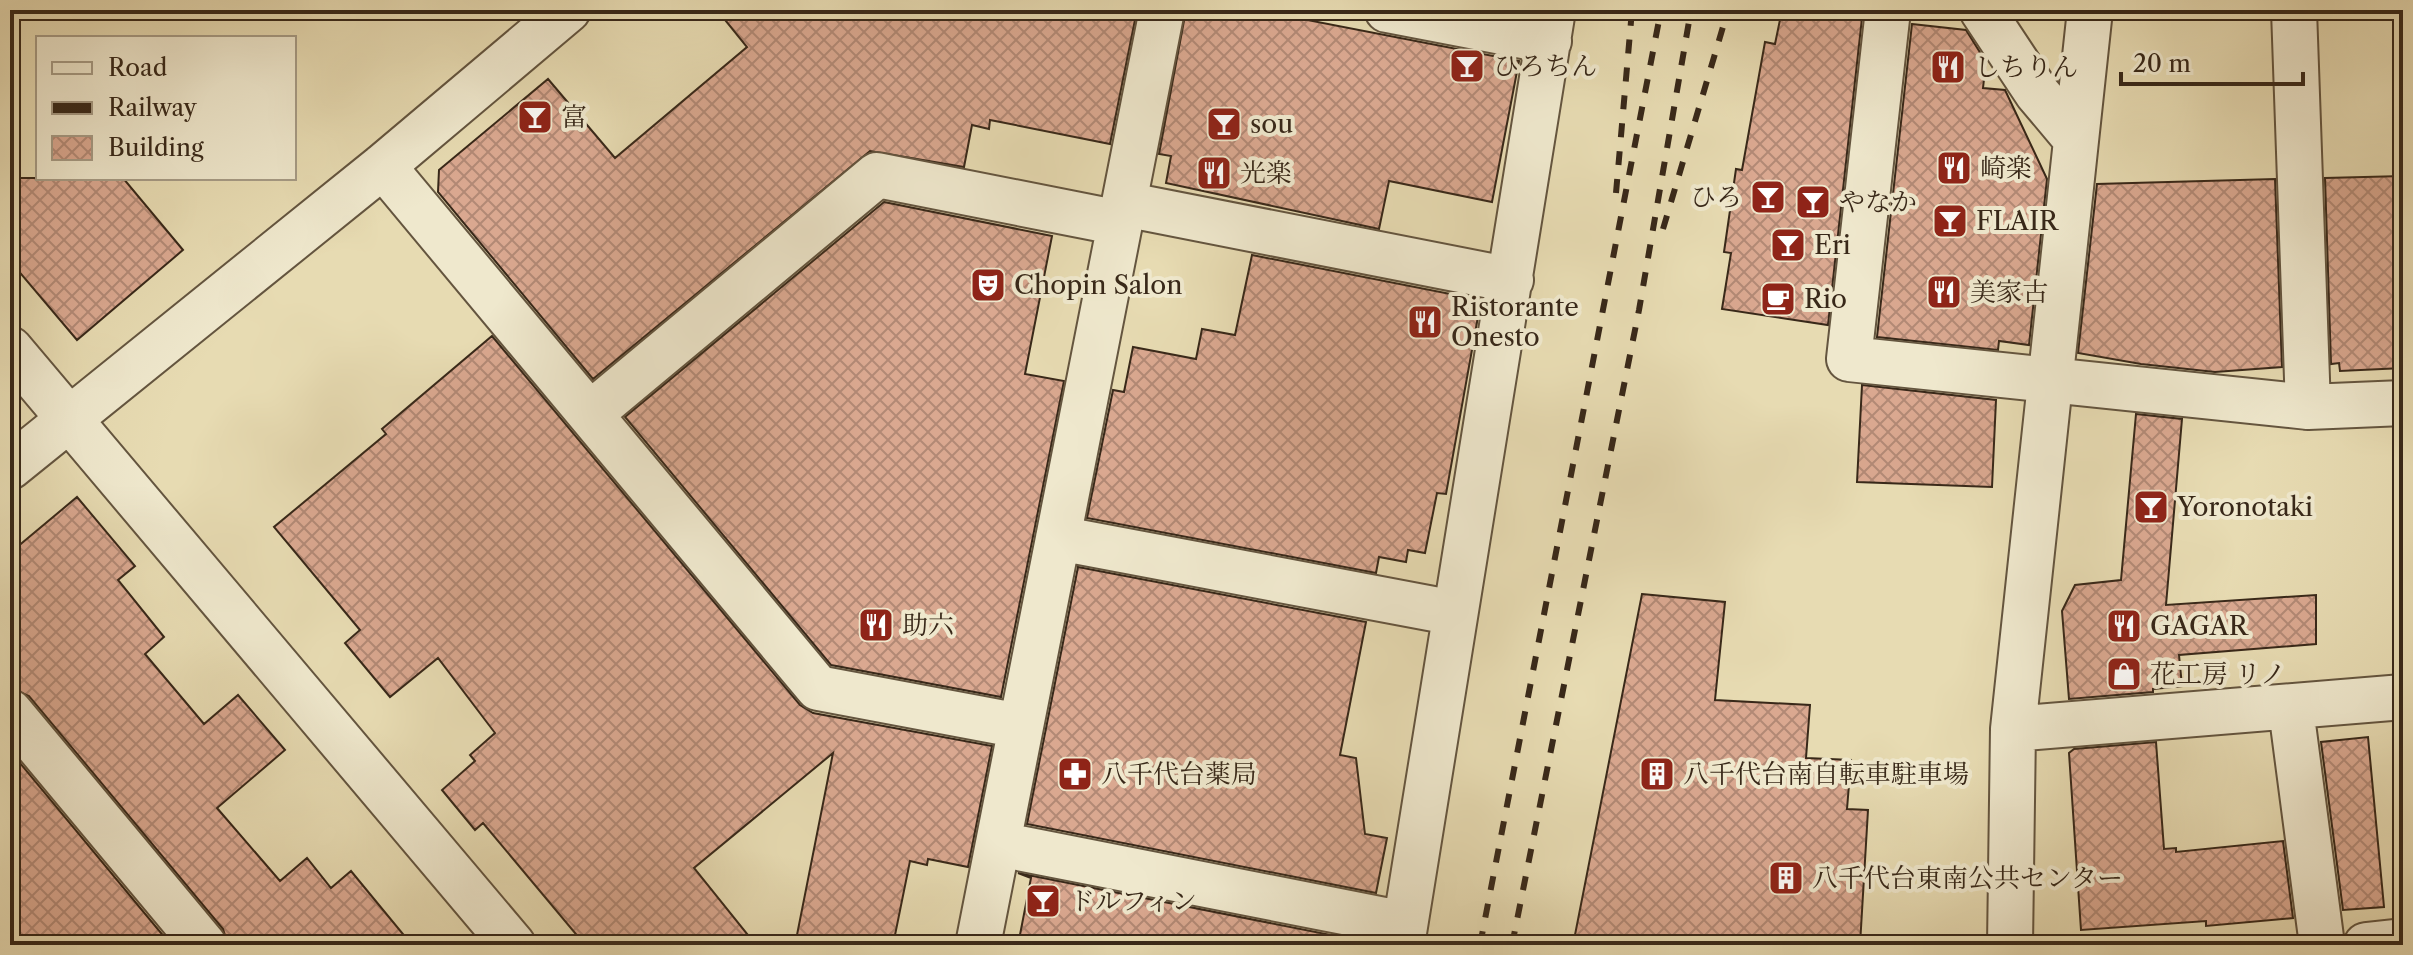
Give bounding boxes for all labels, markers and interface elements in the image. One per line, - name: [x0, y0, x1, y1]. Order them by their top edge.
- legend: [36, 36, 296, 180]
- scale bar: [2121, 36, 2303, 86]
- bar icon: ひろちん: [1448, 47, 1486, 85]
- restaurant icon: しちりん: [1929, 48, 1967, 86]
- text: 20 m: [2133, 49, 2191, 78]
- place label: ひろちん: [1493, 50, 1597, 82]
- place label: しちりん: [1974, 51, 2078, 83]
- text: Road: [108, 53, 168, 82]
- text: Railway: [108, 93, 198, 122]
- bar icon: 富: [516, 98, 554, 136]
- place label: 富: [561, 101, 587, 133]
- bar icon: sou: [1205, 105, 1243, 143]
- place label: sou: [1250, 108, 1293, 140]
- text: Building: [108, 133, 204, 162]
- restaurant icon: 崎楽: [1935, 149, 1973, 187]
- place label: 崎楽: [1980, 152, 2032, 184]
- restaurant icon: 光楽: [1195, 154, 1233, 192]
- place label: 光楽: [1240, 157, 1292, 189]
- bar icon: ひろ: [1749, 178, 1787, 216]
- place label: ひろ: [1690, 181, 1742, 213]
- bar icon: やなか: [1794, 183, 1832, 221]
- place label: やなか: [1839, 186, 1917, 218]
- bar icon: FLAIR: [1931, 202, 1969, 240]
- place label: FLAIR: [1976, 205, 2060, 237]
- bar icon: Eri: [1769, 226, 1807, 264]
- place label: Eri: [1814, 229, 1851, 261]
- theatre icon: Chopin Salon: [969, 266, 1007, 304]
- place label: Chopin Salon: [1014, 269, 1183, 301]
- restaurant icon: 美家古: [1925, 273, 1963, 311]
- place label: 美家古: [1970, 276, 2048, 308]
- cafe icon: Rio: [1759, 280, 1797, 318]
- place label: Rio: [1804, 283, 1847, 315]
- place label: Ristorante Onesto: [1451, 291, 1579, 353]
- restaurant icon: Ristorante Onesto: [1406, 303, 1444, 341]
- bar icon: Yoronotaki: [2132, 488, 2170, 526]
- place label: Yoronotaki: [2176, 491, 2313, 523]
- restaurant icon: 助六: [857, 606, 895, 644]
- restaurant icon: GAGAR: [2105, 607, 2143, 645]
- place label: 助六: [902, 609, 954, 641]
- place label: GAGAR: [2150, 610, 2250, 642]
- shop icon: 花工房 リノ: [2105, 655, 2143, 693]
- place label: 花工房 リノ: [2150, 658, 2286, 690]
- pharmacy icon: 八千代台薬局: [1056, 755, 1094, 793]
- building icon: 八千代台南自転車駐車場: [1638, 755, 1676, 793]
- place label: 八千代台薬局: [1101, 758, 1257, 790]
- place label: 八千代台南自転車駐車場: [1683, 758, 1969, 790]
- building icon: 八千代台東南公共センター: [1767, 859, 1805, 897]
- place label: 八千代台東南公共センター: [1812, 862, 2123, 894]
- bar icon: ドルフィン: [1024, 882, 1062, 920]
- place label: ドルフィン: [1069, 885, 1197, 917]

